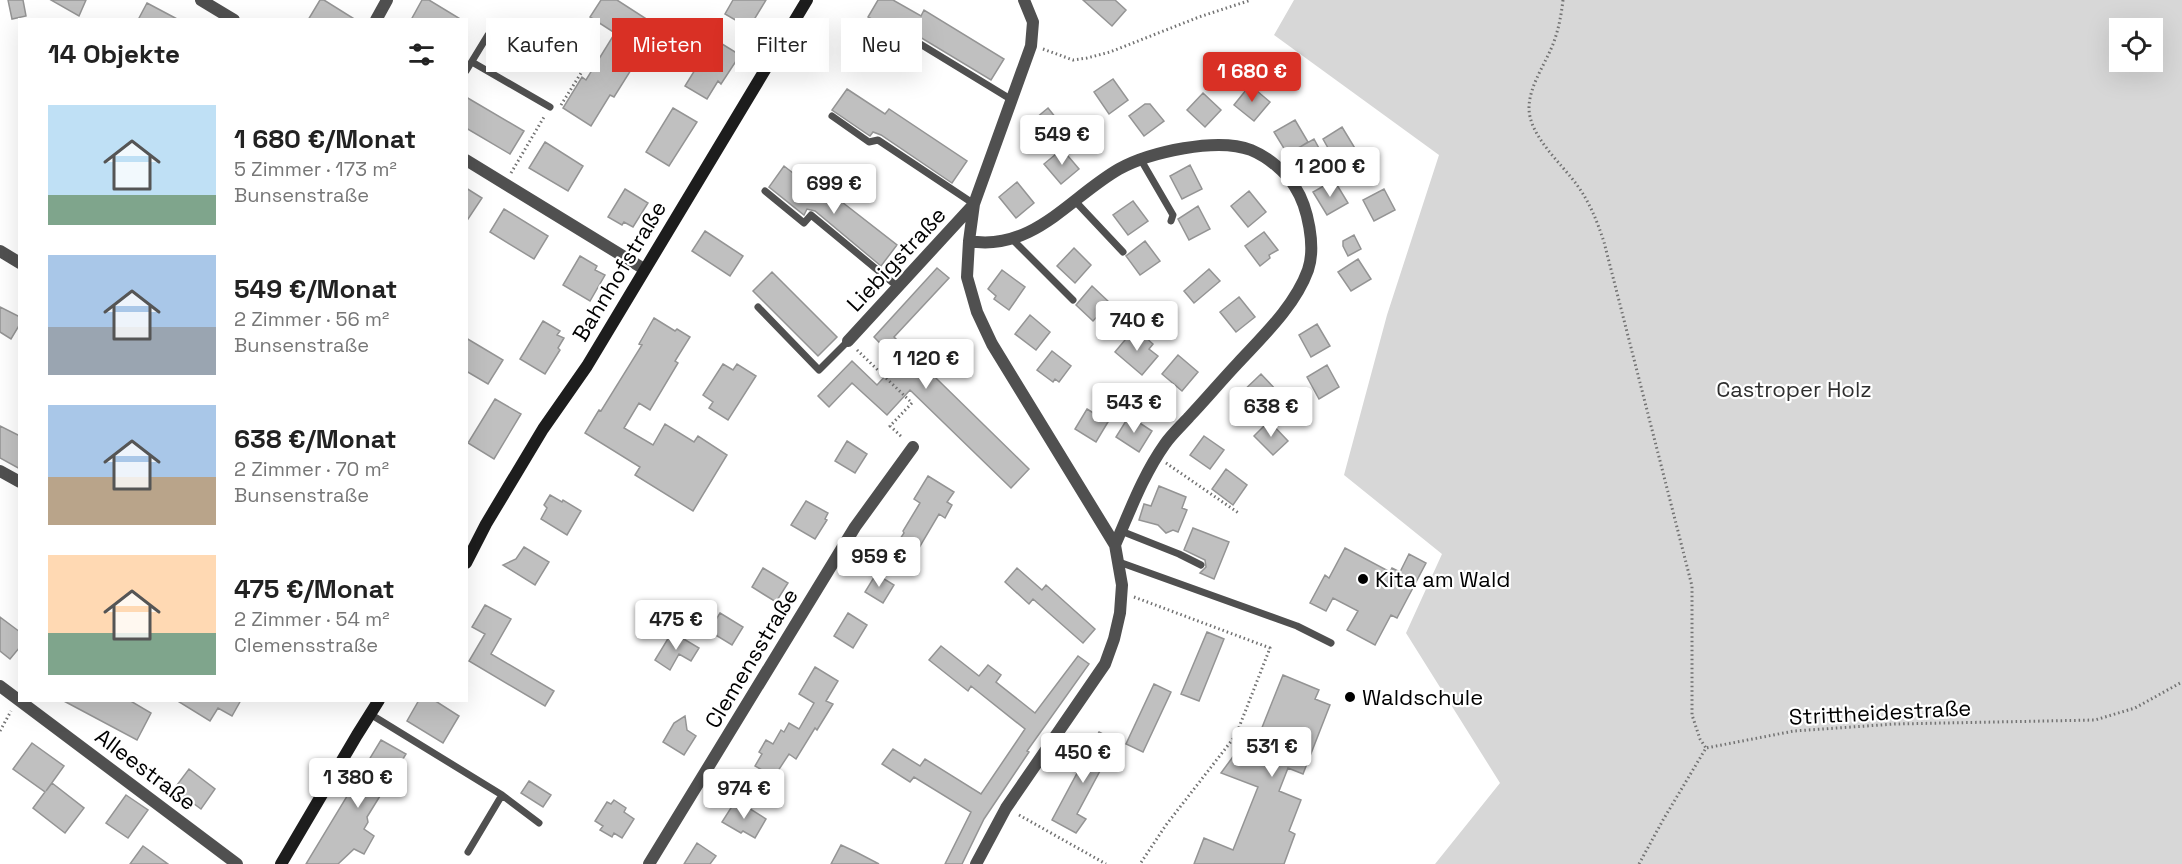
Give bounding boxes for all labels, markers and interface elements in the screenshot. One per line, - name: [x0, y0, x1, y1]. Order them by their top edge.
- chip: Kaufen: [486, 18, 600, 72]
- chip: Mieten: [612, 18, 723, 72]
- chip: Filter: [735, 18, 829, 72]
- chip: Neu: [841, 18, 922, 72]
- map controls: [2109, 18, 2163, 72]
- button: locate: [2109, 18, 2163, 72]
- text: 14 Objekte: [48, 37, 180, 71]
- icon: filters: [405, 38, 438, 71]
- pin: 1 680 €: [1197, 52, 1307, 103]
- text: 1 680 €: [1217, 58, 1287, 84]
- pin: 549 €: [1020, 115, 1104, 166]
- text: 549 €: [1034, 121, 1090, 147]
- text: 1 680 €/Monat: [234, 122, 416, 156]
- icon: home: [96, 129, 168, 201]
- pin: 1 200 €: [1275, 147, 1385, 198]
- text: 1 200 €: [1295, 153, 1365, 179]
- text: 5 Zimmer · 173 m²: [234, 156, 397, 182]
- pin: 699 €: [792, 164, 876, 215]
- text: 699 €: [806, 170, 862, 196]
- text: Bunsenstraße: [234, 182, 369, 208]
- street label: Bahnhofstraße: [566, 196, 672, 346]
- street label: Liebigstraße: [840, 201, 952, 317]
- text: 549 €/Monat: [234, 272, 397, 306]
- icon: home: [96, 279, 168, 351]
- pin: 740 €: [1095, 301, 1179, 352]
- text: 2 Zimmer · 56 m²: [234, 306, 389, 332]
- text: 740 €: [1110, 307, 1164, 333]
- text: Bunsenstraße: [234, 332, 369, 358]
- pin: 1 120 €: [871, 339, 981, 390]
- text: 1 120 €: [893, 345, 959, 371]
- park label: Castroper Holz: [1716, 375, 1872, 403]
- pin: 543 €: [1092, 383, 1176, 434]
- pin: 638 €: [1229, 387, 1313, 438]
- text: 543 €: [1106, 389, 1162, 415]
- text: 638 €: [1243, 393, 1299, 419]
- text: 638 €/Monat: [234, 422, 397, 456]
- icon: home: [96, 429, 168, 501]
- text: 2 Zimmer · 70 m²: [234, 456, 389, 482]
- text: Bunsenstraße: [234, 482, 369, 508]
- pin: 959 €: [837, 537, 921, 588]
- text: 959 €: [851, 543, 907, 569]
- place label: Kita am Wald: [1375, 565, 1510, 593]
- text: 475 €/Monat: [234, 572, 395, 606]
- marker: Kita am Wald: [1356, 572, 1370, 586]
- icon: home: [96, 579, 168, 651]
- street label: Clemensstraße: [698, 583, 804, 733]
- pin: 475 €: [634, 600, 718, 651]
- text: 2 Zimmer · 54 m²: [234, 606, 390, 632]
- text: 475 €: [649, 606, 703, 632]
- text: Clemensstraße: [234, 632, 378, 658]
- place label: Waldschule: [1362, 683, 1483, 711]
- marker: Waldschule: [1343, 690, 1357, 704]
- street label: Strittheidestraße: [1788, 693, 1972, 731]
- street label: Alleestraße: [90, 722, 202, 816]
- pin: 531 €: [1230, 727, 1314, 778]
- pin: 450 €: [1041, 733, 1125, 784]
- text: 531 €: [1246, 733, 1298, 759]
- text: 450 €: [1055, 739, 1111, 765]
- pin: 1 380 €: [303, 758, 413, 809]
- text: 1 380 €: [323, 764, 393, 790]
- pin: 974 €: [702, 769, 786, 820]
- text: 974 €: [717, 775, 771, 801]

